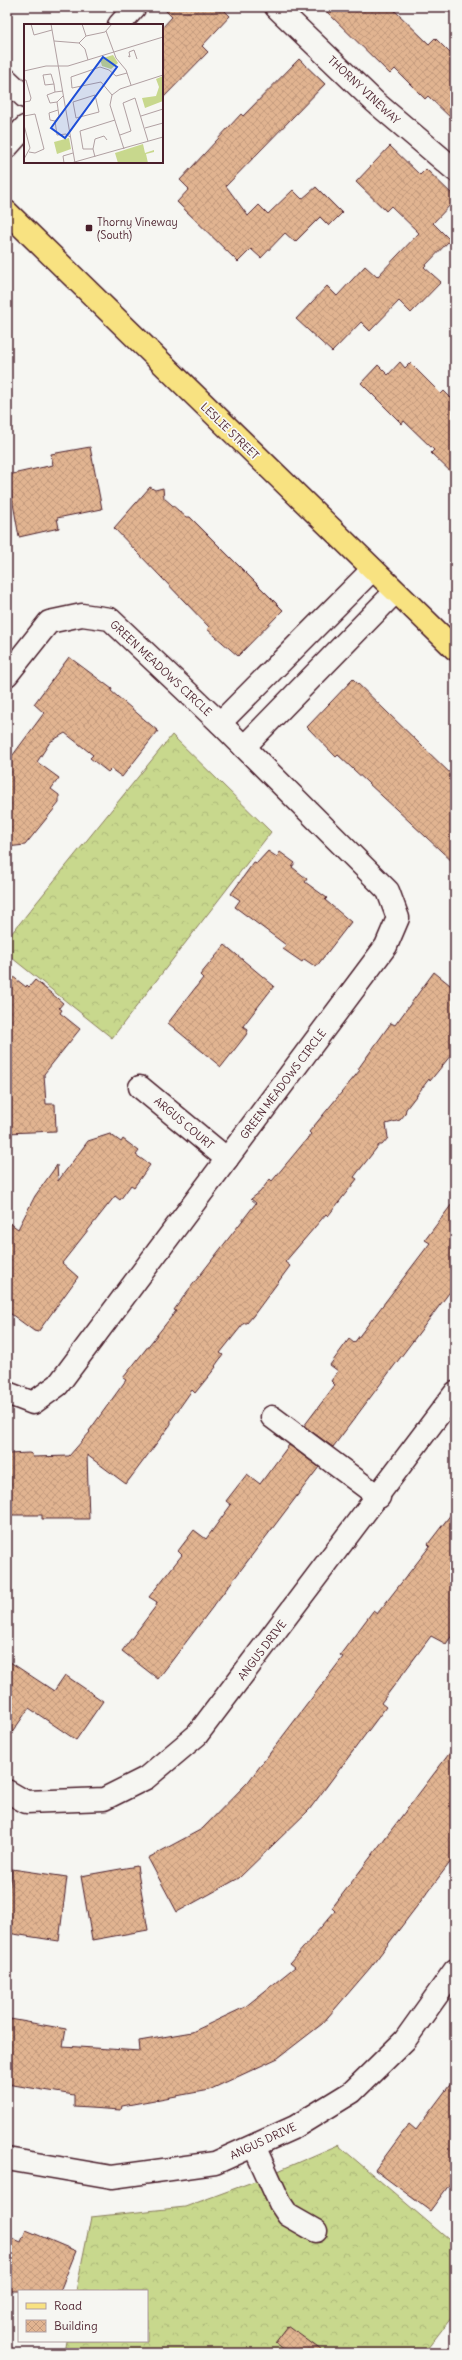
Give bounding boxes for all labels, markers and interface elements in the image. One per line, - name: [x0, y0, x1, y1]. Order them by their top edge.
- inset map: [24, 24, 163, 163]
- street label: THORNY VINEWAY: [325, 53, 403, 127]
- place label: Thorny Vineway (South): [97, 215, 178, 242]
- marker: Thorny Vineway (South): [84, 223, 94, 233]
- street label: LESLIE STREET: [198, 400, 262, 463]
- street label: GREEN MEADOWS CIRCLE: [107, 617, 215, 719]
- street label: GREEN MEADOWS CIRCLE: [237, 1026, 329, 1142]
- street label: ARGUS COURT: [151, 1094, 217, 1152]
- street label: ANGUS DRIVE: [235, 1617, 289, 1683]
- street label: ANGUS DRIVE: [228, 2119, 298, 2163]
- legend: [18, 2290, 148, 2342]
- text: Road: [54, 2298, 82, 2313]
- text: Building: [54, 2318, 98, 2333]

